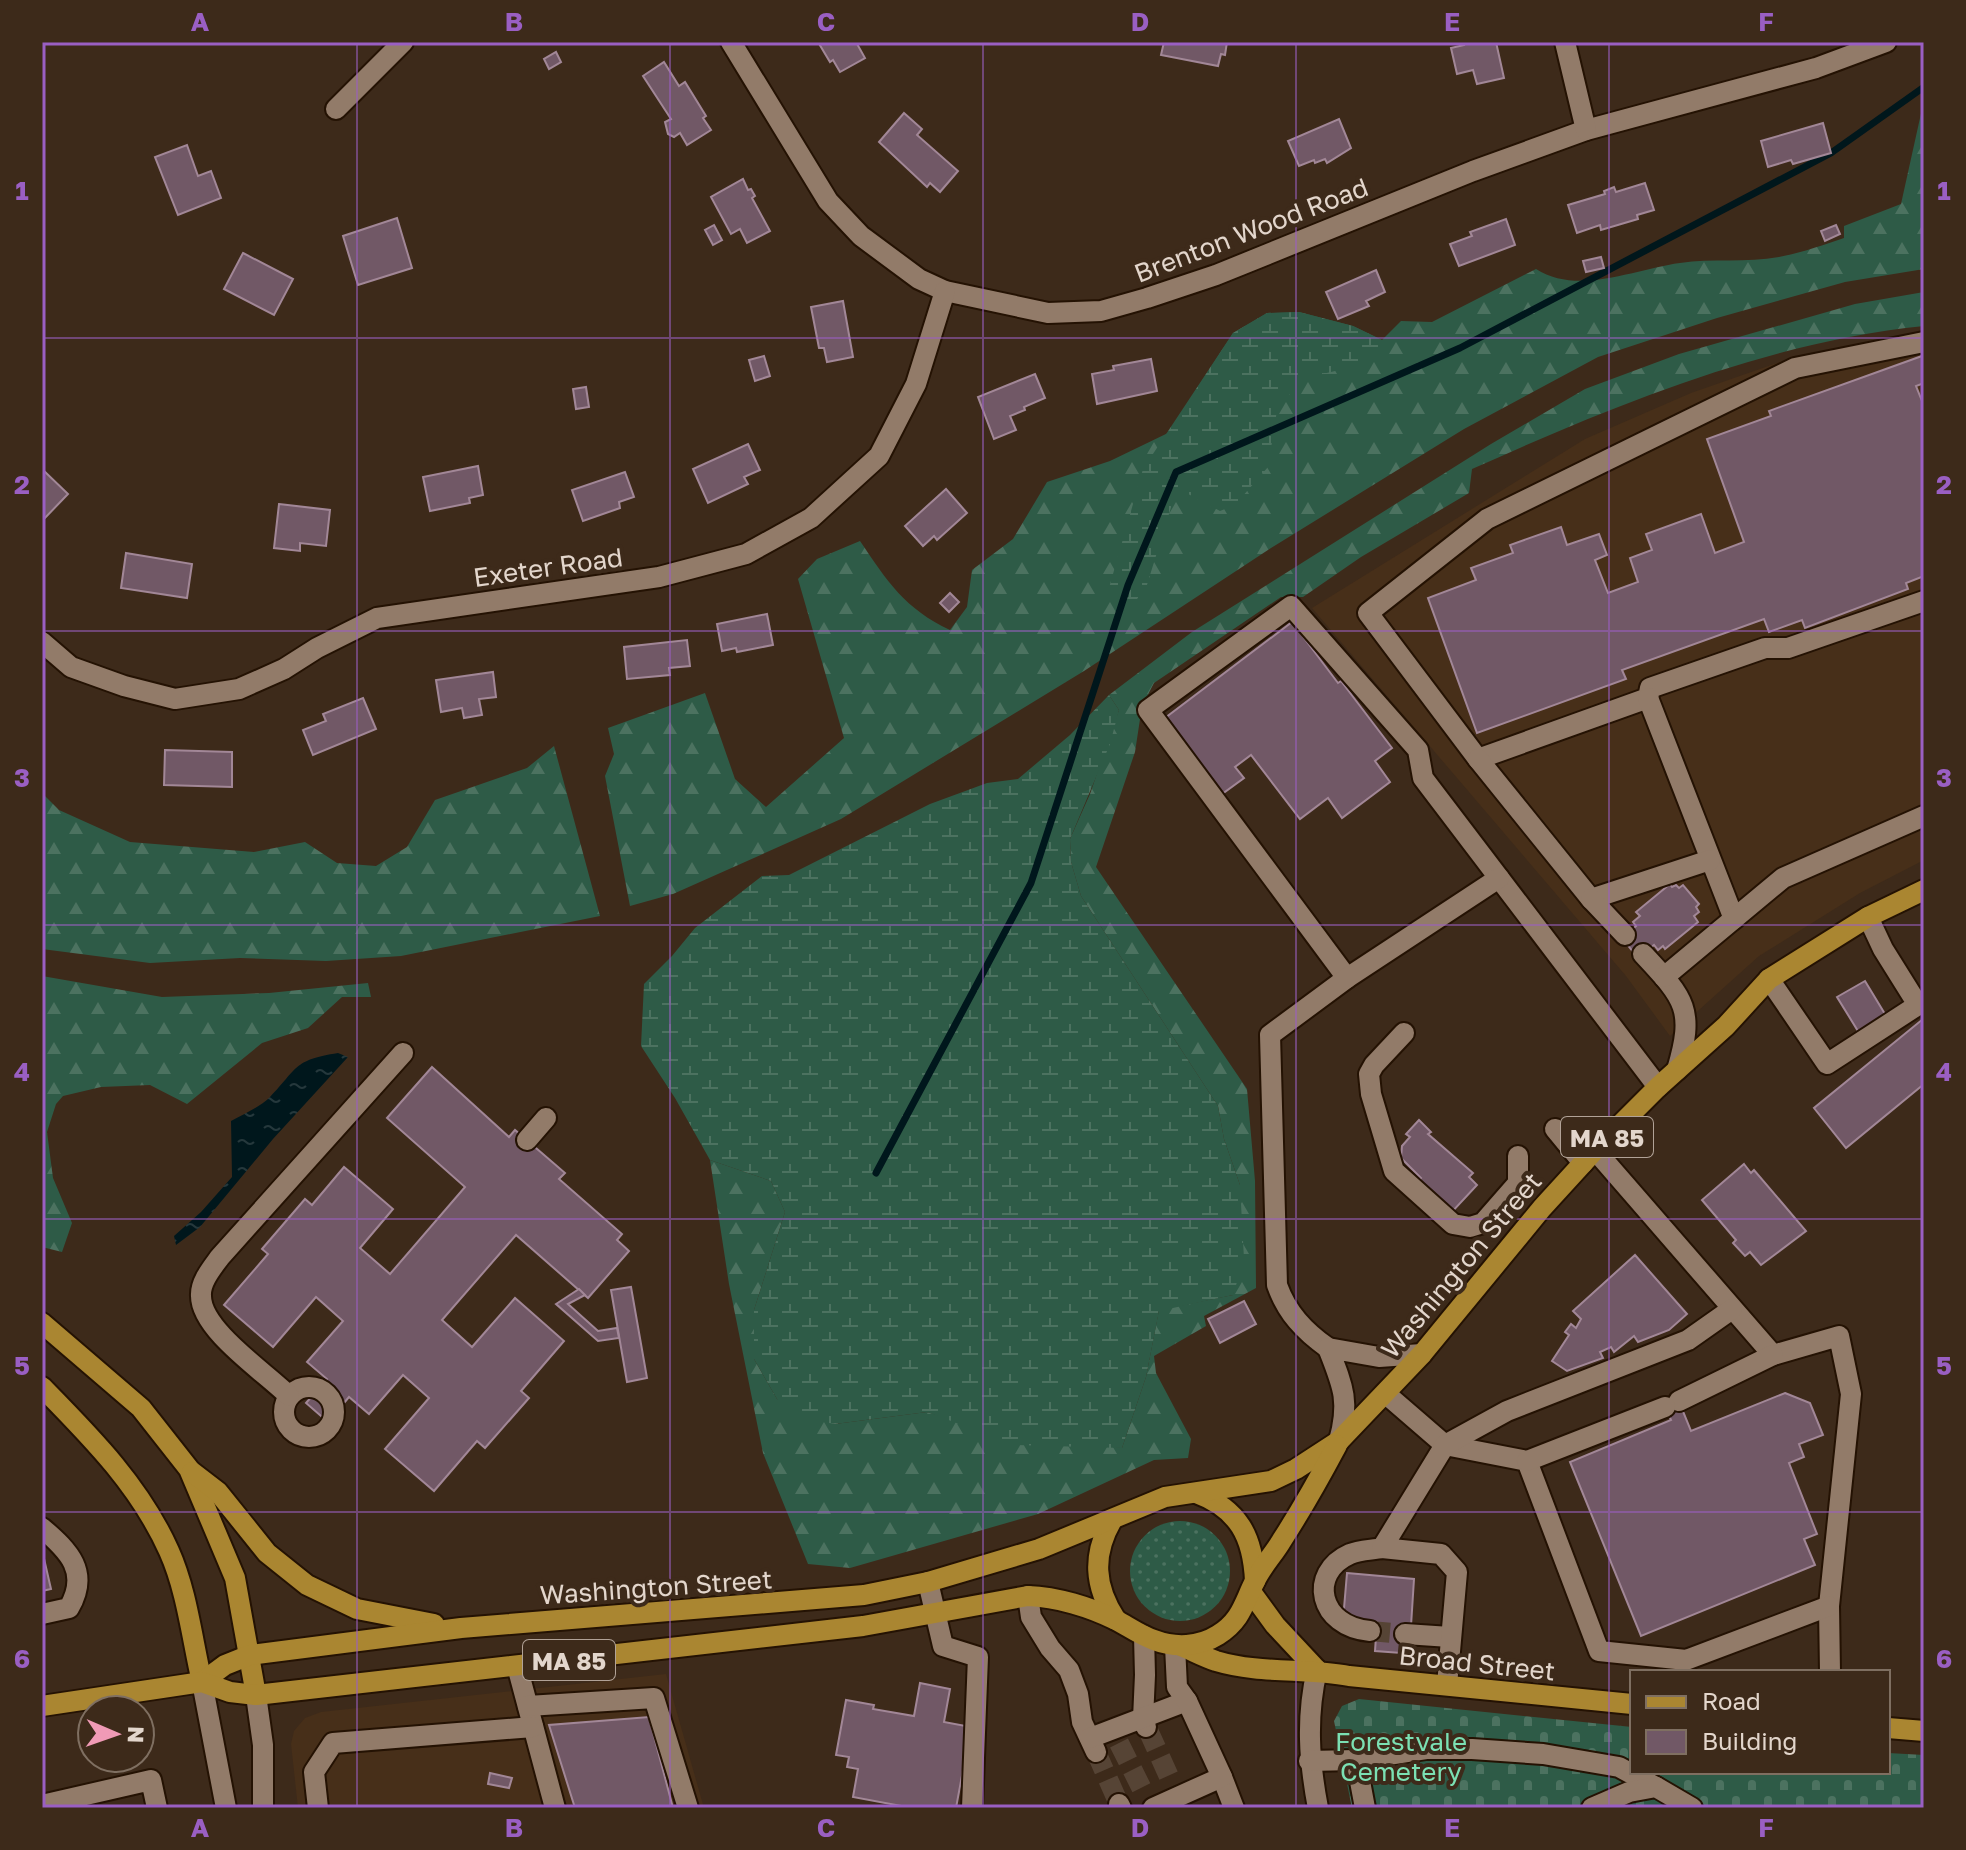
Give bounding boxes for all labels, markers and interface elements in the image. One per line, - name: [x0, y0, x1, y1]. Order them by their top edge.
- text: A: [191, 6, 210, 37]
- text: B: [505, 6, 523, 37]
- text: C: [817, 6, 835, 37]
- text: D: [1131, 6, 1149, 37]
- text: E: [1444, 6, 1460, 37]
- text: F: [1758, 6, 1774, 37]
- street label: Brenton Wood Road: [1130, 171, 1372, 289]
- text: 1: [15, 175, 29, 206]
- text: 1: [1937, 175, 1951, 206]
- text: 2: [14, 469, 30, 500]
- text: 2: [1936, 469, 1952, 500]
- street label: Exeter Road: [471, 541, 625, 593]
- text: 3: [14, 762, 30, 793]
- text: 3: [1936, 762, 1952, 793]
- text: 4: [14, 1056, 30, 1087]
- text: 4: [1936, 1056, 1952, 1087]
- road number: MA 85: [1561, 1117, 1653, 1157]
- street label: Washington Street: [1374, 1166, 1548, 1364]
- text: 5: [14, 1350, 30, 1381]
- text: 5: [1936, 1350, 1952, 1381]
- street label: Washington Street: [539, 1563, 773, 1611]
- street label: Broad Street: [1397, 1639, 1557, 1687]
- road number: MA 85: [523, 1640, 615, 1680]
- text: 6: [14, 1643, 30, 1674]
- text: 6: [1936, 1643, 1952, 1674]
- legend: [1630, 1670, 1890, 1774]
- text: Road: [1702, 1686, 1761, 1715]
- north arrow: [76, 1694, 156, 1774]
- text: N: [123, 1726, 150, 1744]
- park label: Forestvale Cemetery: [1335, 1726, 1467, 1787]
- text: Building: [1702, 1726, 1797, 1755]
- text: A: [191, 1812, 210, 1843]
- text: B: [505, 1812, 523, 1843]
- text: C: [817, 1812, 835, 1843]
- text: D: [1131, 1812, 1149, 1843]
- text: E: [1444, 1812, 1460, 1843]
- text: F: [1758, 1812, 1774, 1843]

